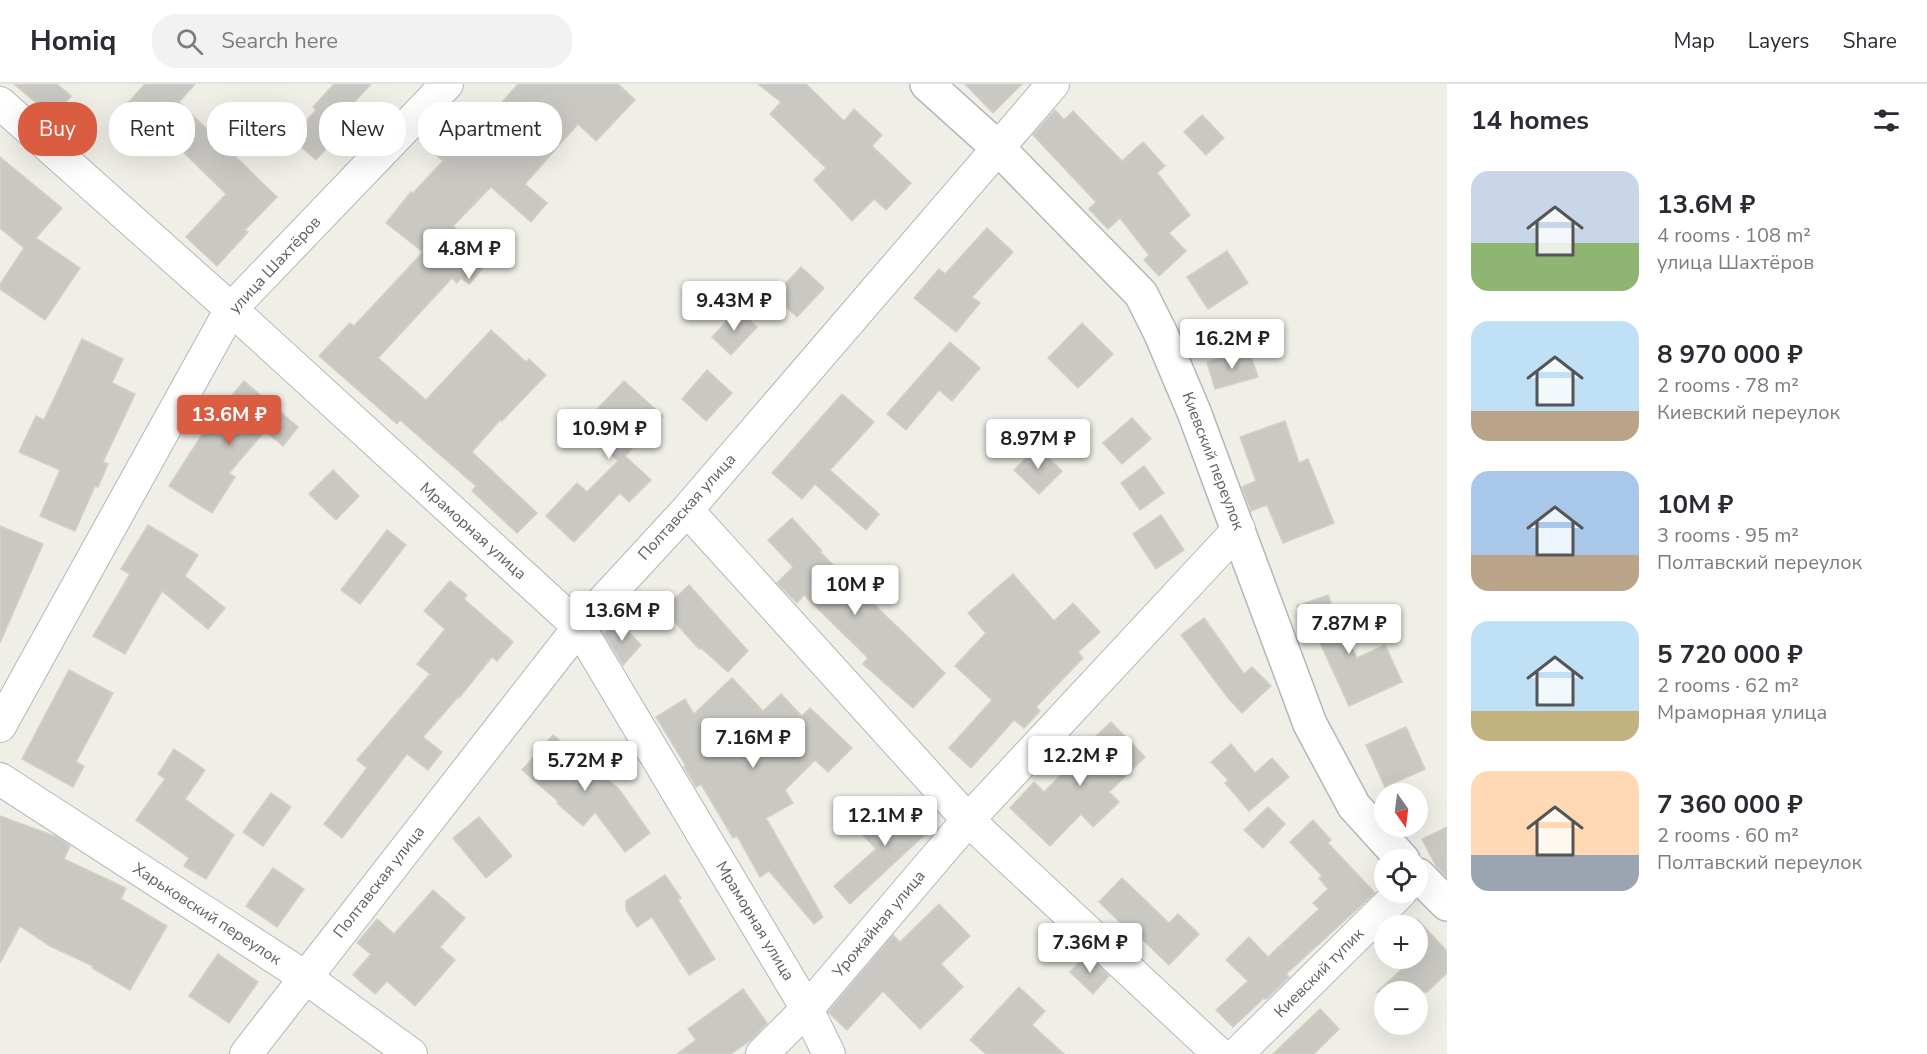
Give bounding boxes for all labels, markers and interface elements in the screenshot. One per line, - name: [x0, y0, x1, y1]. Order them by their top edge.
- search box: [152, 14, 572, 68]
- text: Homiq: [30, 22, 116, 60]
- icon: search: [173, 25, 206, 58]
- text: Search here: [221, 26, 338, 56]
- text: Map: [1673, 27, 1715, 55]
- text: Layers: [1748, 27, 1809, 55]
- text: Share: [1842, 27, 1897, 55]
- chip: Buy: [18, 102, 97, 156]
- chip: Rent: [109, 102, 195, 156]
- chip: Filters: [207, 102, 307, 156]
- chip: New: [319, 102, 406, 156]
- chip: Apartment: [418, 102, 562, 156]
- text: 14 homes: [1471, 103, 1589, 138]
- icon: filters: [1870, 104, 1903, 137]
- text: 13.6M ₽: [1657, 187, 1755, 222]
- icon: home: [1519, 195, 1591, 267]
- street label: улица Шахтёров: [224, 211, 326, 319]
- text: 4 rooms · 108 m²: [1657, 222, 1811, 249]
- pin: 4.8M ₽: [420, 229, 518, 280]
- text: 4.8M ₽: [437, 235, 501, 262]
- text: улица Шахтёров: [1657, 249, 1814, 276]
- pin: 9.43M ₽: [679, 281, 789, 332]
- text: 9.43M ₽: [696, 287, 772, 314]
- pin: 16.2M ₽: [1177, 319, 1287, 370]
- text: 16.2M ₽: [1194, 325, 1270, 352]
- text: 8 970 000 ₽: [1657, 337, 1803, 372]
- icon: home: [1519, 345, 1591, 417]
- text: 2 rooms · 78 m²: [1657, 372, 1799, 399]
- street label: Киевский переулок: [1176, 389, 1250, 534]
- pin: 13.6M ₽: [174, 395, 284, 446]
- text: Киевский переулок: [1657, 399, 1840, 426]
- text: 13.6M ₽: [191, 401, 267, 428]
- pin: 10.9M ₽: [554, 409, 664, 460]
- text: 10.9M ₽: [571, 415, 647, 442]
- pin: 8.97M ₽: [983, 419, 1093, 470]
- text: 8.97M ₽: [1000, 425, 1076, 452]
- street label: Полтавская улица: [633, 449, 741, 565]
- street label: Мраморная улица: [415, 477, 531, 585]
- text: 10M ₽: [1657, 487, 1733, 522]
- icon: home: [1519, 495, 1591, 567]
- text: 3 rooms · 95 m²: [1657, 522, 1799, 549]
- text: Полтавский переулок: [1657, 549, 1862, 576]
- pin: 10M ₽: [813, 565, 897, 616]
- text: 10M ₽: [826, 571, 884, 598]
- pin: 13.6M ₽: [567, 591, 677, 642]
- text: 13.6M ₽: [584, 597, 660, 624]
- pin: 7.87M ₽: [1294, 604, 1404, 655]
- text: 7.87M ₽: [1311, 610, 1387, 637]
- text: 5 720 000 ₽: [1657, 637, 1803, 672]
- icon: home: [1519, 645, 1591, 717]
- text: 2 rooms · 62 m²: [1657, 672, 1799, 699]
- text: Мраморная улица: [1657, 699, 1827, 726]
- pin: 7.16M ₽: [698, 718, 808, 769]
- text: 7.16M ₽: [715, 724, 791, 751]
- pin: 12.2M ₽: [1025, 736, 1135, 787]
- pin: 5.72M ₽: [530, 741, 640, 792]
- text: 12.2M ₽: [1042, 742, 1118, 769]
- text: 5.72M ₽: [547, 747, 623, 774]
- north arrow: [1374, 783, 1428, 837]
- map controls: [1374, 783, 1428, 1035]
- text: 7 360 000 ₽: [1657, 787, 1803, 822]
- icon: home: [1519, 795, 1591, 867]
- pin: 12.1M ₽: [830, 796, 940, 847]
- text: 12.1M ₽: [847, 802, 923, 829]
- street label: Полтавская улица: [328, 821, 430, 943]
- text: 2 rooms · 60 m²: [1657, 822, 1799, 849]
- button: locate: [1374, 849, 1428, 903]
- text: Полтавский переулок: [1657, 849, 1862, 876]
- street label: Мраморная улица: [710, 857, 800, 985]
- street label: Харьковский переулок: [129, 858, 286, 971]
- street label: Урожайная улица: [827, 866, 930, 983]
- button: +: [1374, 915, 1428, 969]
- pin: 7.36M ₽: [1035, 923, 1145, 974]
- street label: Киевский тупик: [1269, 923, 1369, 1023]
- text: 7.36M ₽: [1052, 929, 1128, 956]
- button: −: [1374, 981, 1428, 1035]

